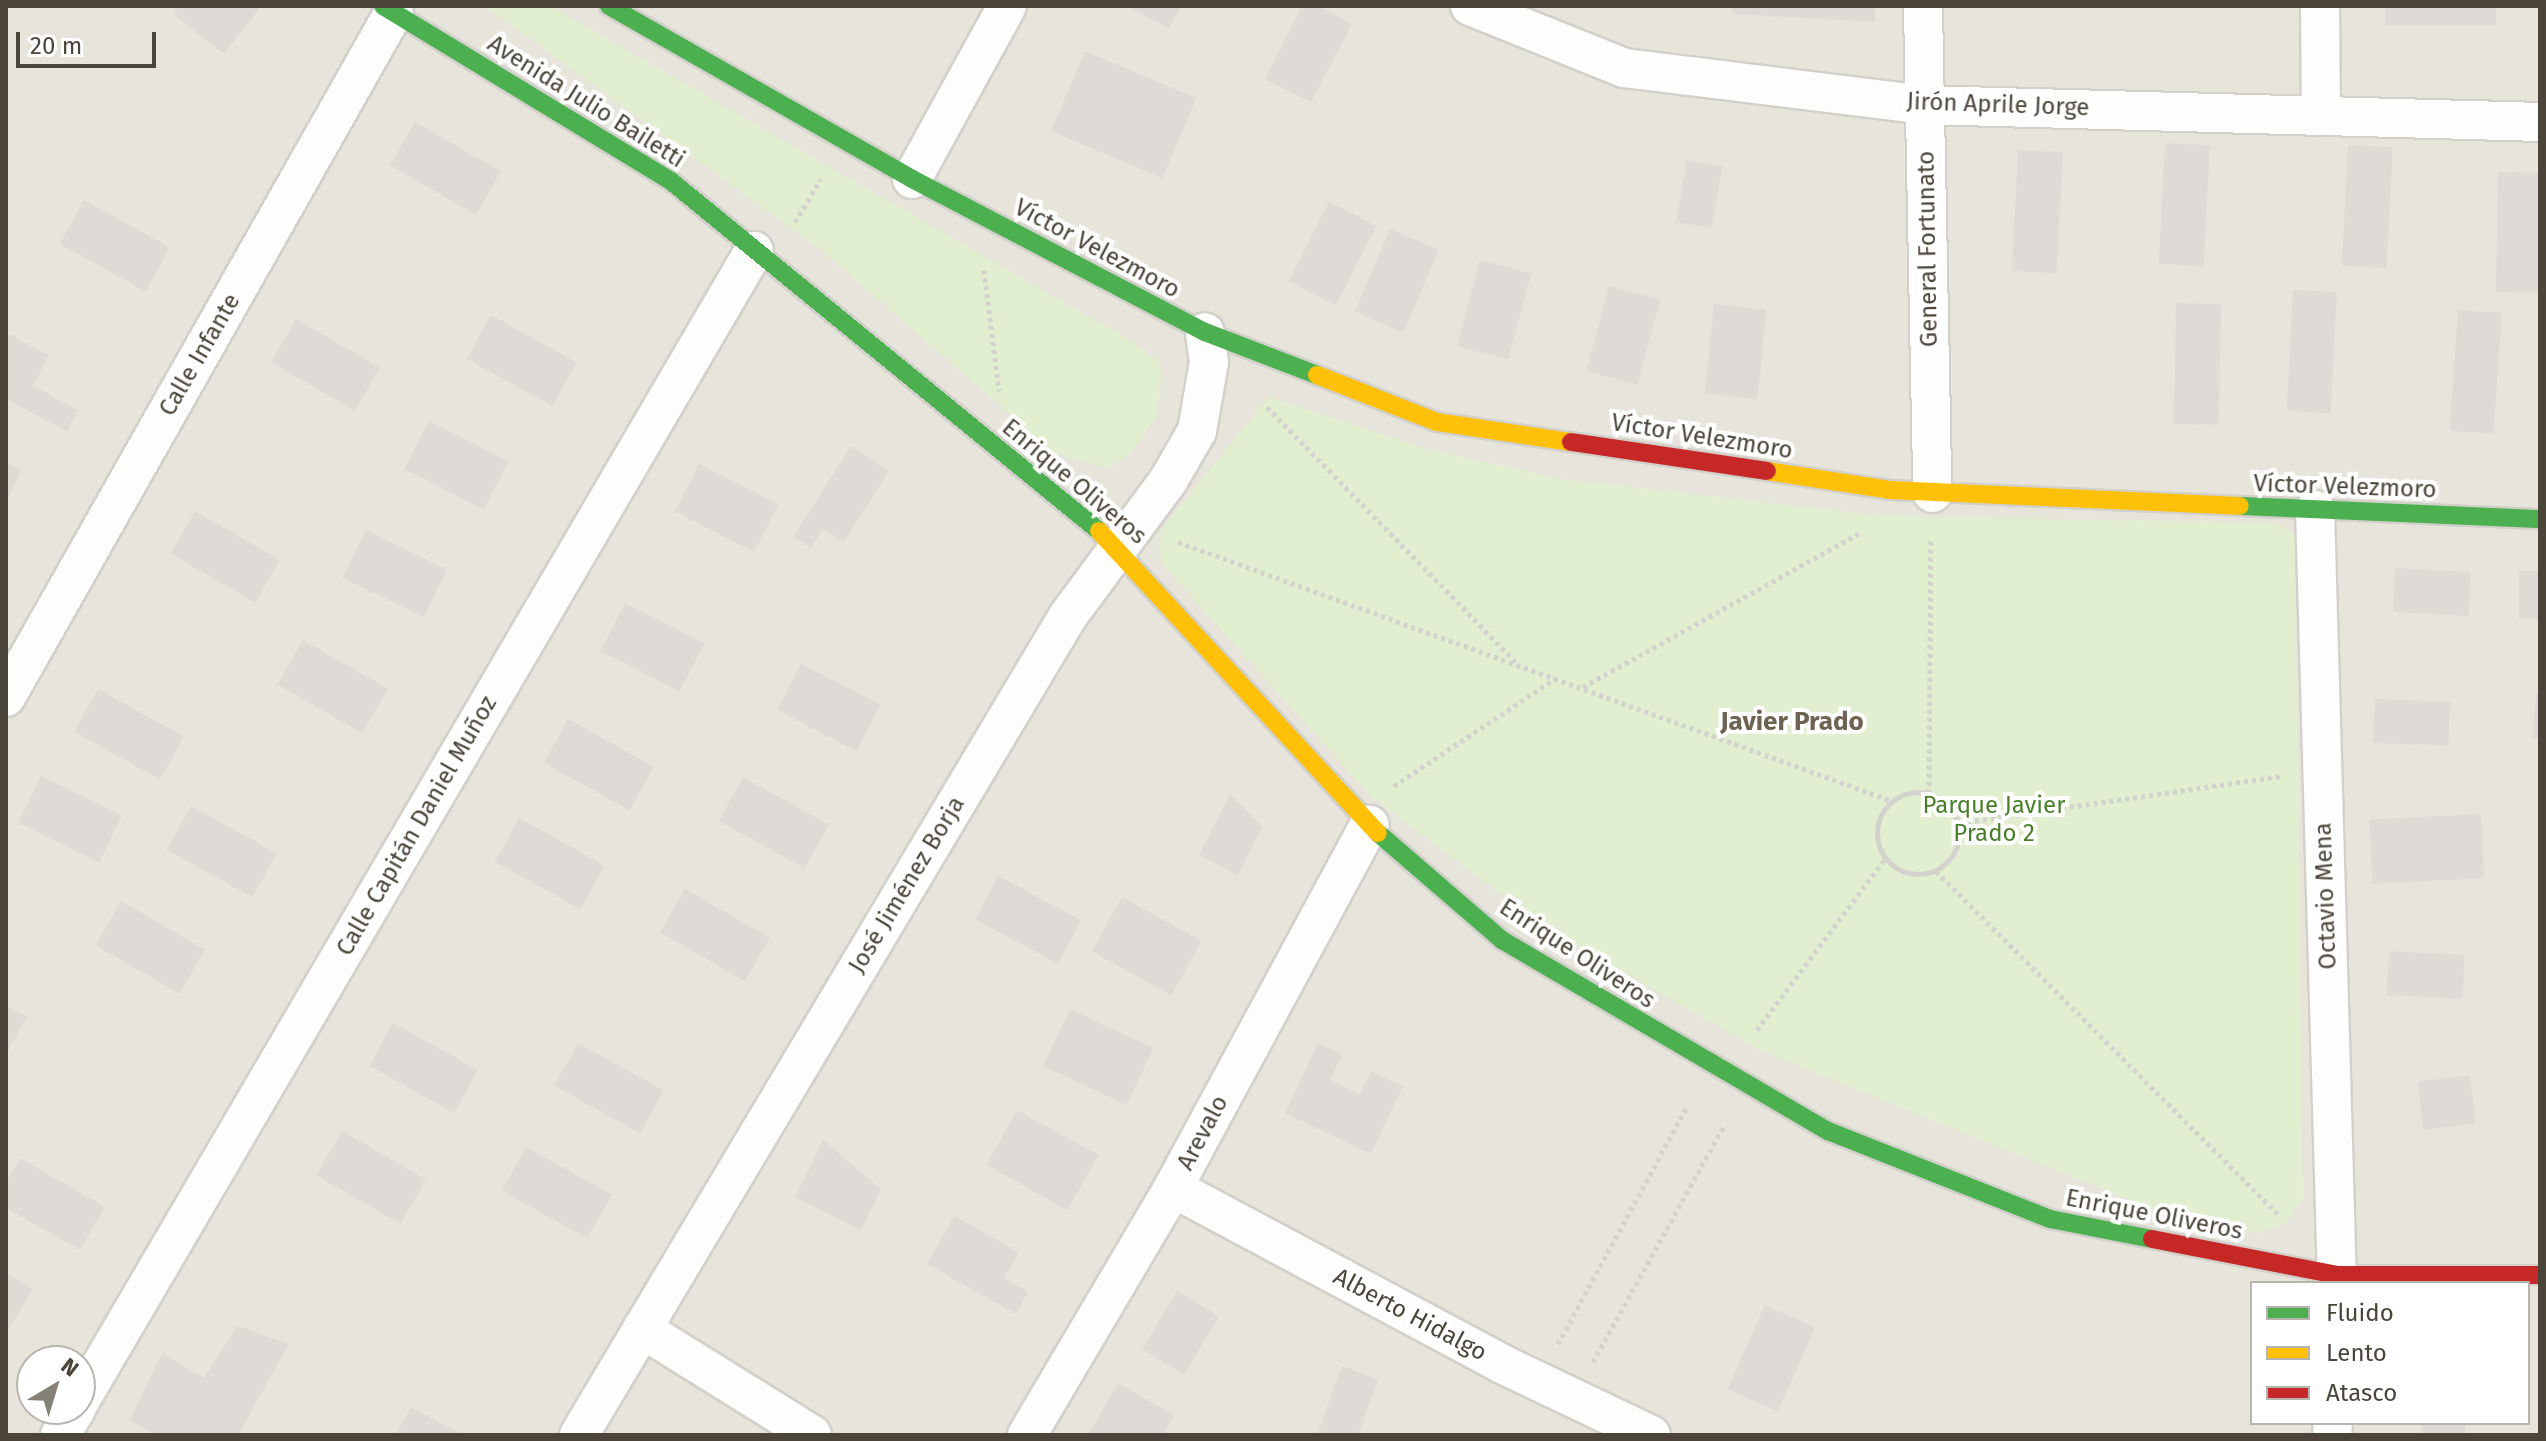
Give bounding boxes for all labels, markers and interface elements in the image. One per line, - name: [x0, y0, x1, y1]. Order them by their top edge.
- scale bar: [20, 16, 160, 66]
- street label: Avenida Julio Bailetti: [482, 30, 690, 174]
- text: 20 m: [30, 32, 82, 60]
- street label: Jirón Aprile Jorge: [1906, 87, 2090, 123]
- street label: General Fortunato: [1912, 151, 1944, 347]
- street label: Víctor Velezmoro: [1009, 193, 1185, 305]
- street label: Calle Infante: [153, 289, 247, 421]
- street label: Víctor Velezmoro: [1609, 408, 1795, 466]
- street label: Enrique Oliveros: [996, 413, 1152, 551]
- street label: Víctor Velezmoro: [2253, 469, 2437, 505]
- street label: Calle Capitán Daniel Muñoz: [331, 691, 503, 961]
- district label: Javier Prado: [1720, 706, 1864, 738]
- street label: José Jiménez Borja: [843, 791, 971, 979]
- park label: Parque Javier Prado 2: [1923, 792, 2065, 848]
- street label: Octavio Mena: [2309, 822, 2343, 970]
- street label: Enrique Oliveros: [1494, 893, 1660, 1015]
- street label: Arevalo: [1171, 1091, 1235, 1175]
- street label: Enrique Oliveros: [2063, 1184, 2245, 1246]
- street label: Alberto Hidalgo: [1328, 1263, 1492, 1367]
- legend: [2250, 1281, 2530, 1425]
- text: Fluido: [2326, 1299, 2394, 1327]
- text: Lento: [2326, 1339, 2387, 1367]
- north arrow: [16, 1345, 96, 1425]
- text: N: [56, 1352, 84, 1382]
- text: Atasco: [2326, 1379, 2397, 1407]

